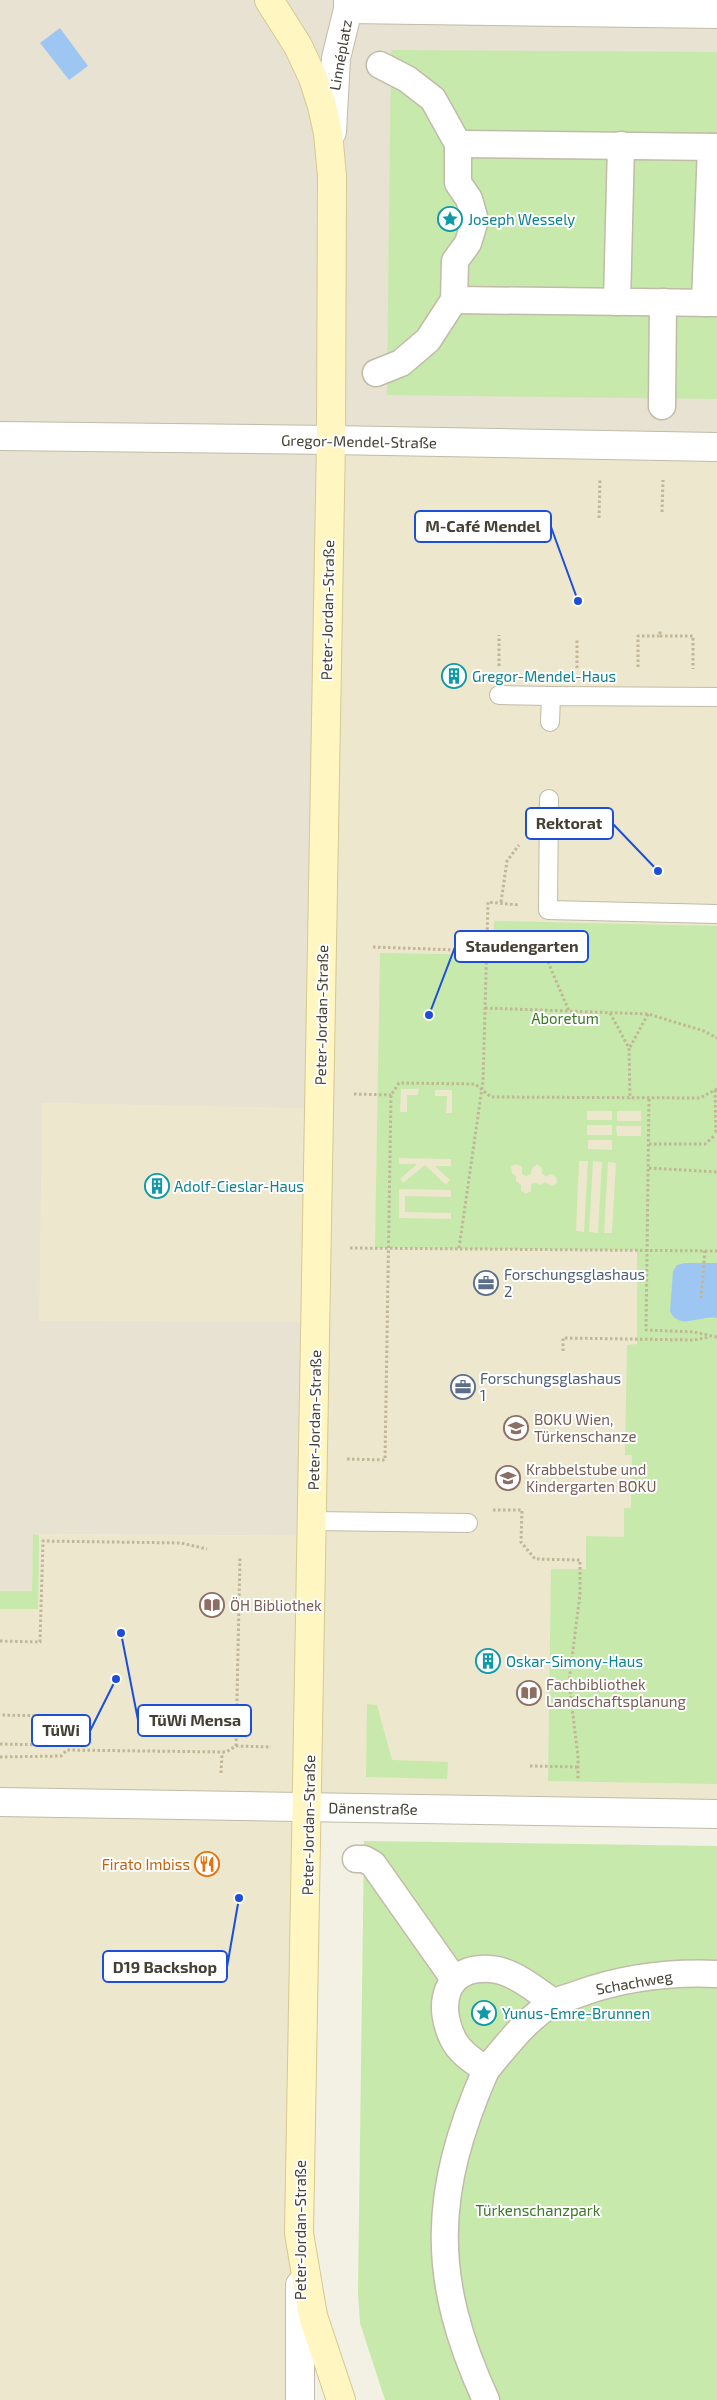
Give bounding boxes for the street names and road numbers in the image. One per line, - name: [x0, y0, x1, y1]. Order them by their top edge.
- street label: Linnéplatz: [325, 18, 355, 92]
- street label: Gregor-Mendel-Straße: [281, 431, 437, 451]
- street label: Peter-Jordan-Straße: [317, 540, 337, 680]
- street label: Peter-Jordan-Straße: [311, 945, 331, 1085]
- street label: Peter-Jordan-Straße: [304, 1350, 324, 1490]
- street label: Peter-Jordan-Straße: [298, 1755, 318, 1895]
- street label: Dänenstraße: [328, 1798, 418, 1818]
- street label: Schachweg: [594, 1966, 674, 1998]
- street label: Peter-Jordan-Straße: [291, 2160, 309, 2300]

